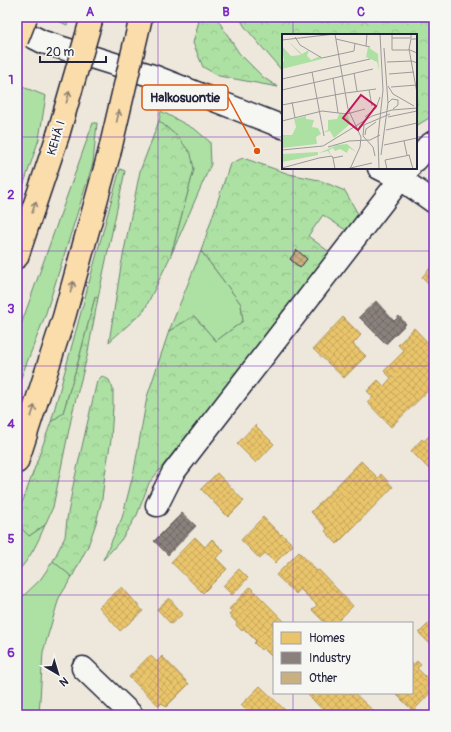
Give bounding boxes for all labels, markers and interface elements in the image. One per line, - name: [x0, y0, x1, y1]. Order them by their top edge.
- text: A: [86, 4, 95, 20]
- text: B: [222, 4, 230, 20]
- text: C: [357, 4, 365, 20]
- inset map: [282, 34, 417, 169]
- scale bar: [40, 38, 106, 64]
- text: 20 m: [46, 45, 75, 60]
- text: 1: [8, 72, 14, 88]
- callout: Halkosuontie: [142, 85, 228, 110]
- text: Halkosuontie: [150, 90, 221, 106]
- one-way arrow: [65, 91, 72, 104]
- one-way arrow: [115, 110, 123, 123]
- street label: KEHÄ I: [43, 119, 69, 157]
- text: 2: [7, 187, 15, 203]
- one-way arrow: [31, 201, 39, 213]
- one-way arrow: [69, 281, 76, 294]
- text: 3: [7, 301, 15, 317]
- one-way arrow: [30, 406, 38, 418]
- text: 4: [7, 416, 15, 432]
- text: 5: [7, 531, 15, 547]
- legend: [273, 622, 413, 694]
- text: Homes: [309, 631, 345, 646]
- text: 6: [7, 645, 15, 661]
- text: Industry: [309, 651, 351, 666]
- north arrow: [38, 654, 78, 694]
- text: Other: [309, 671, 338, 686]
- text: N: [56, 674, 71, 689]

